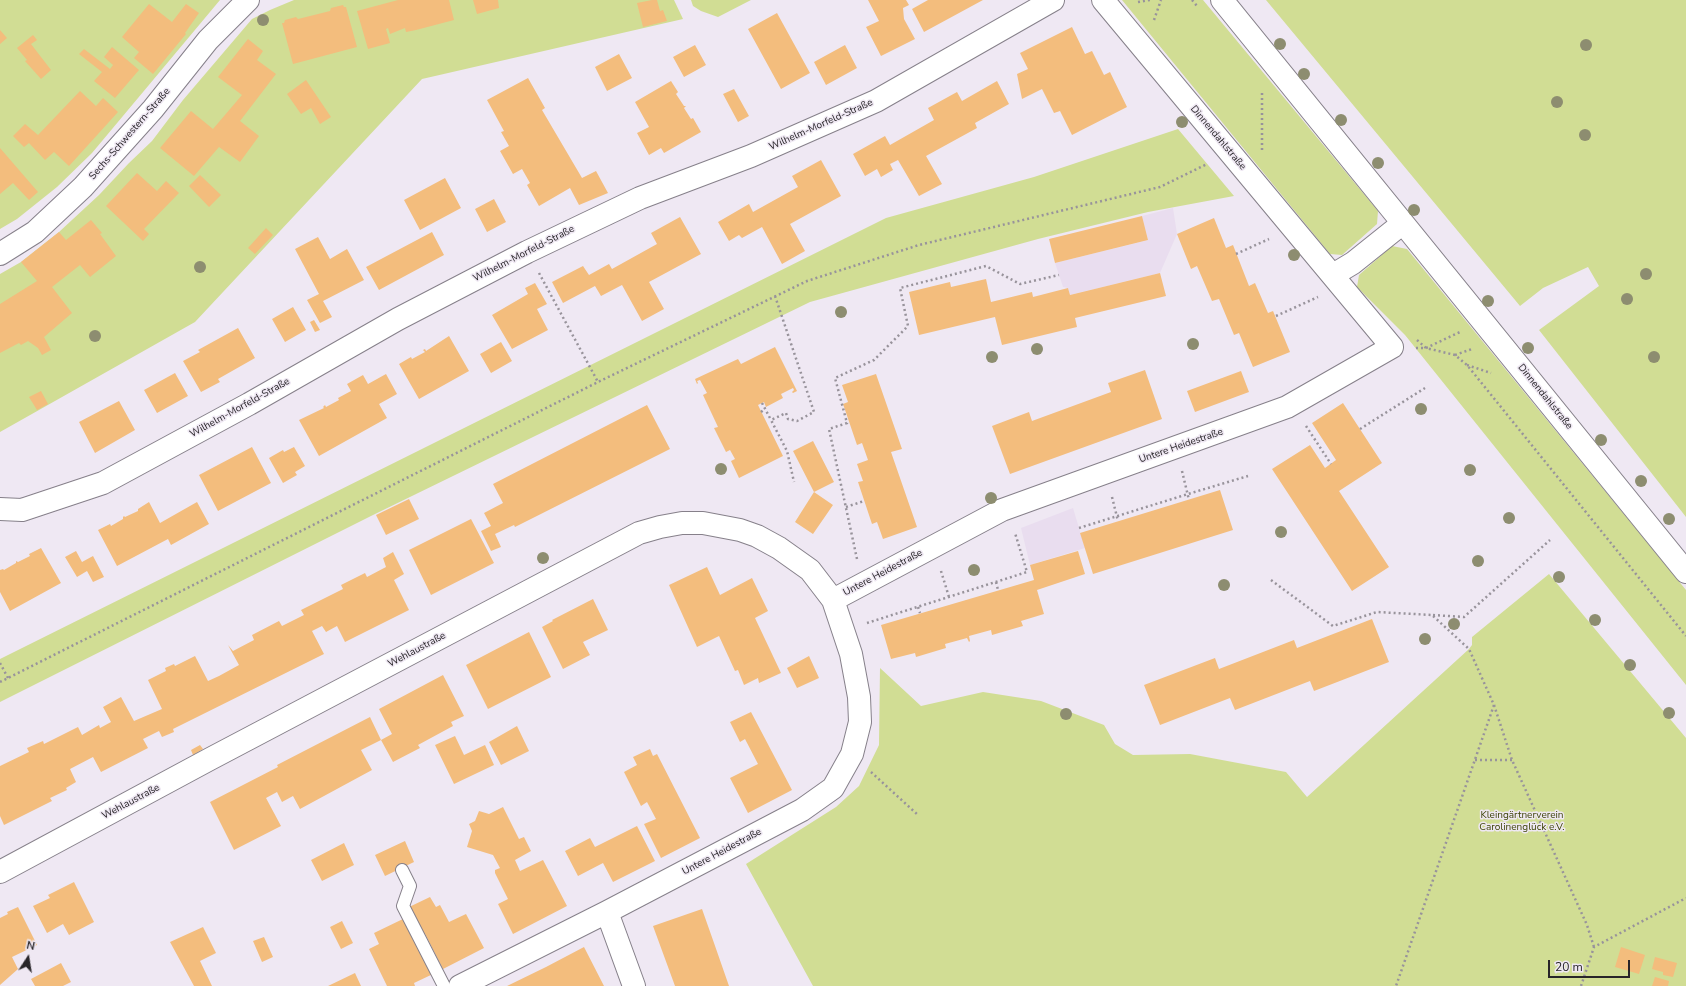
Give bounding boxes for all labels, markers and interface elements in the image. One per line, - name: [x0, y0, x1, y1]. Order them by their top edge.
- street label: Sechs-Schwestern-Straße: [87, 86, 173, 182]
- street label: Wilhelm-Morfeld-Straße: [767, 97, 875, 153]
- street label: Dinnendahlstraße: [1188, 103, 1248, 173]
- street label: Wilhelm-Morfeld-Straße: [471, 223, 577, 285]
- street label: Dinnendahlstraße: [1515, 362, 1575, 432]
- street label: Wilhelm-Morfeld-Straße: [188, 376, 292, 440]
- street label: Untere Heidestraße: [1137, 426, 1225, 466]
- street label: Untere Heidestraße: [841, 547, 925, 599]
- street label: Wehlaustraße: [386, 630, 448, 670]
- street label: Wehlaustraße: [100, 782, 162, 822]
- park label: Kleingärtnerverein Carolinenglück e.V.: [1479, 810, 1565, 834]
- street label: Untere Heidestraße: [680, 826, 764, 878]
- north arrow: [8, 938, 48, 978]
- text: N: [25, 938, 36, 954]
- scale bar: [1550, 952, 1632, 978]
- text: 20 m: [1555, 959, 1583, 975]

